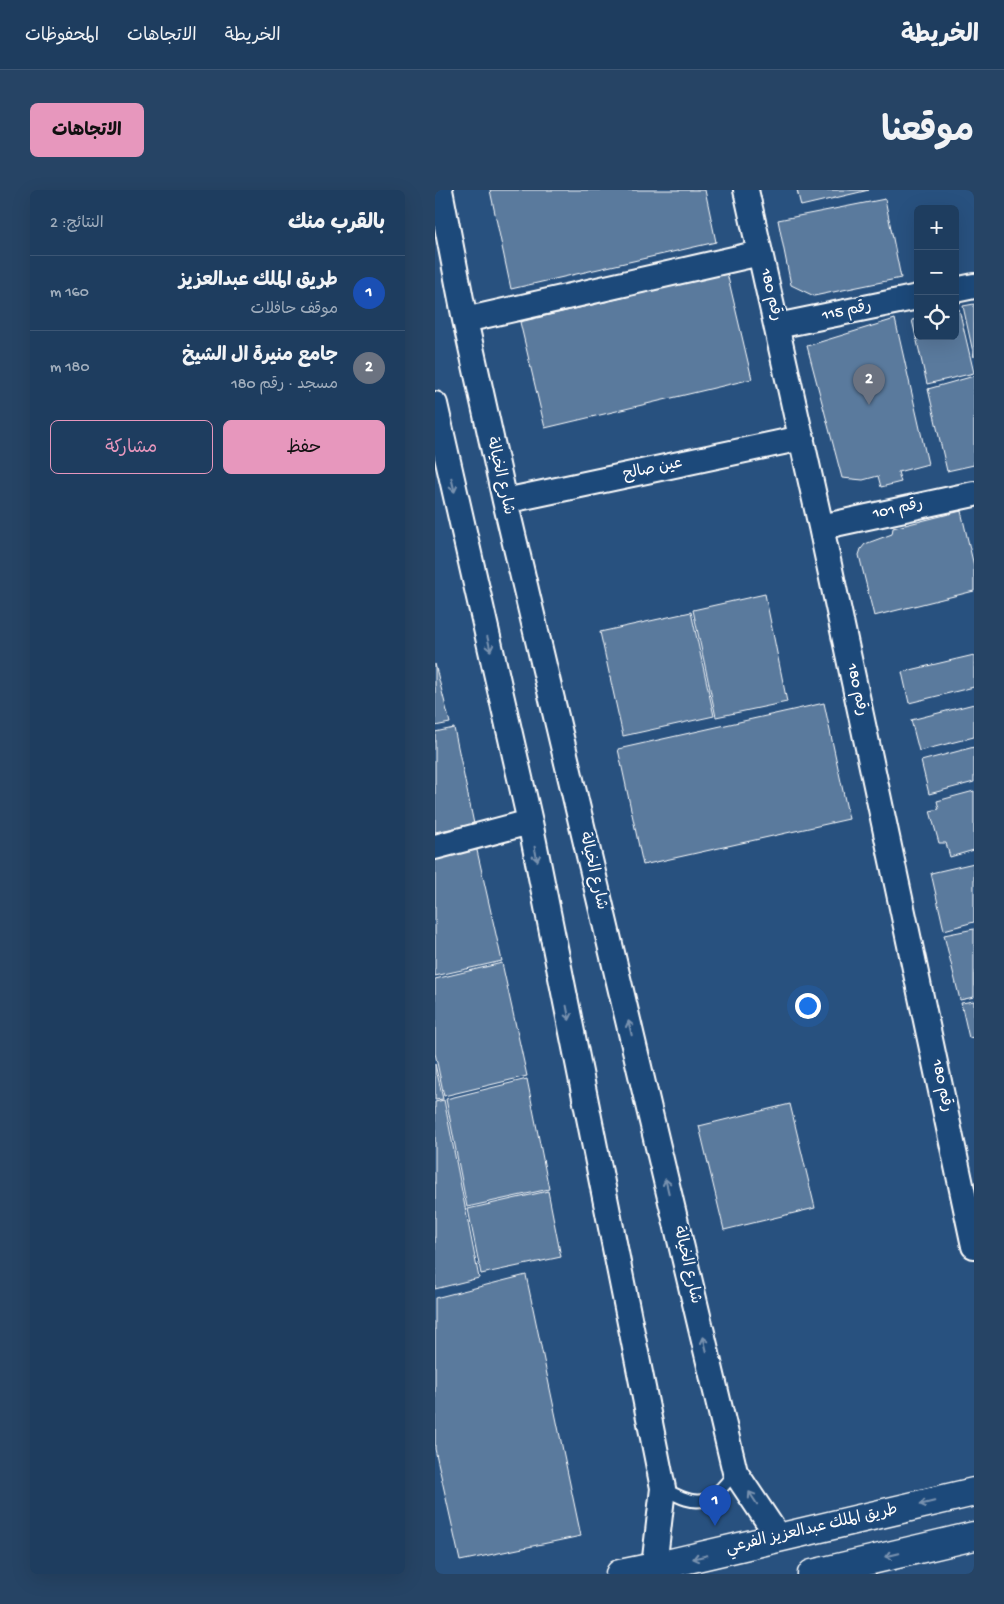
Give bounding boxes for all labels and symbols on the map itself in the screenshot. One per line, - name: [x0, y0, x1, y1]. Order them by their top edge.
- street label: رقم 180: [755, 266, 785, 323]
- street label: رقم 115: [820, 298, 873, 327]
- pin: 2: [853, 364, 885, 405]
- street label: شارع الخيالة: [481, 435, 518, 517]
- street label: عين صالح: [622, 454, 684, 486]
- one-way arrow: [449, 477, 459, 493]
- street label: رقم 101: [870, 495, 925, 525]
- one-way arrow: [485, 635, 494, 651]
- street label: رقم 180: [841, 661, 871, 718]
- street label: شارع الخيالة: [574, 830, 611, 912]
- one-way arrow: [532, 845, 541, 861]
- your location: [795, 993, 821, 1019]
- one-way arrow: [564, 1005, 573, 1021]
- one-way arrow: [625, 1020, 634, 1036]
- street label: رقم 180: [926, 1057, 956, 1114]
- one-way arrow: [662, 1178, 671, 1194]
- street label: شارع الخيالة: [668, 1224, 705, 1306]
- one-way arrow: [700, 1336, 709, 1352]
- pin: 1: [699, 1485, 731, 1526]
- one-way arrow: [747, 1491, 757, 1505]
- one-way arrow: [919, 1499, 935, 1508]
- street label: طريق الملك عبدالعزيز الفرعي: [724, 1501, 900, 1561]
- one-way arrow: [885, 1551, 901, 1560]
- one-way arrow: [693, 1553, 709, 1562]

